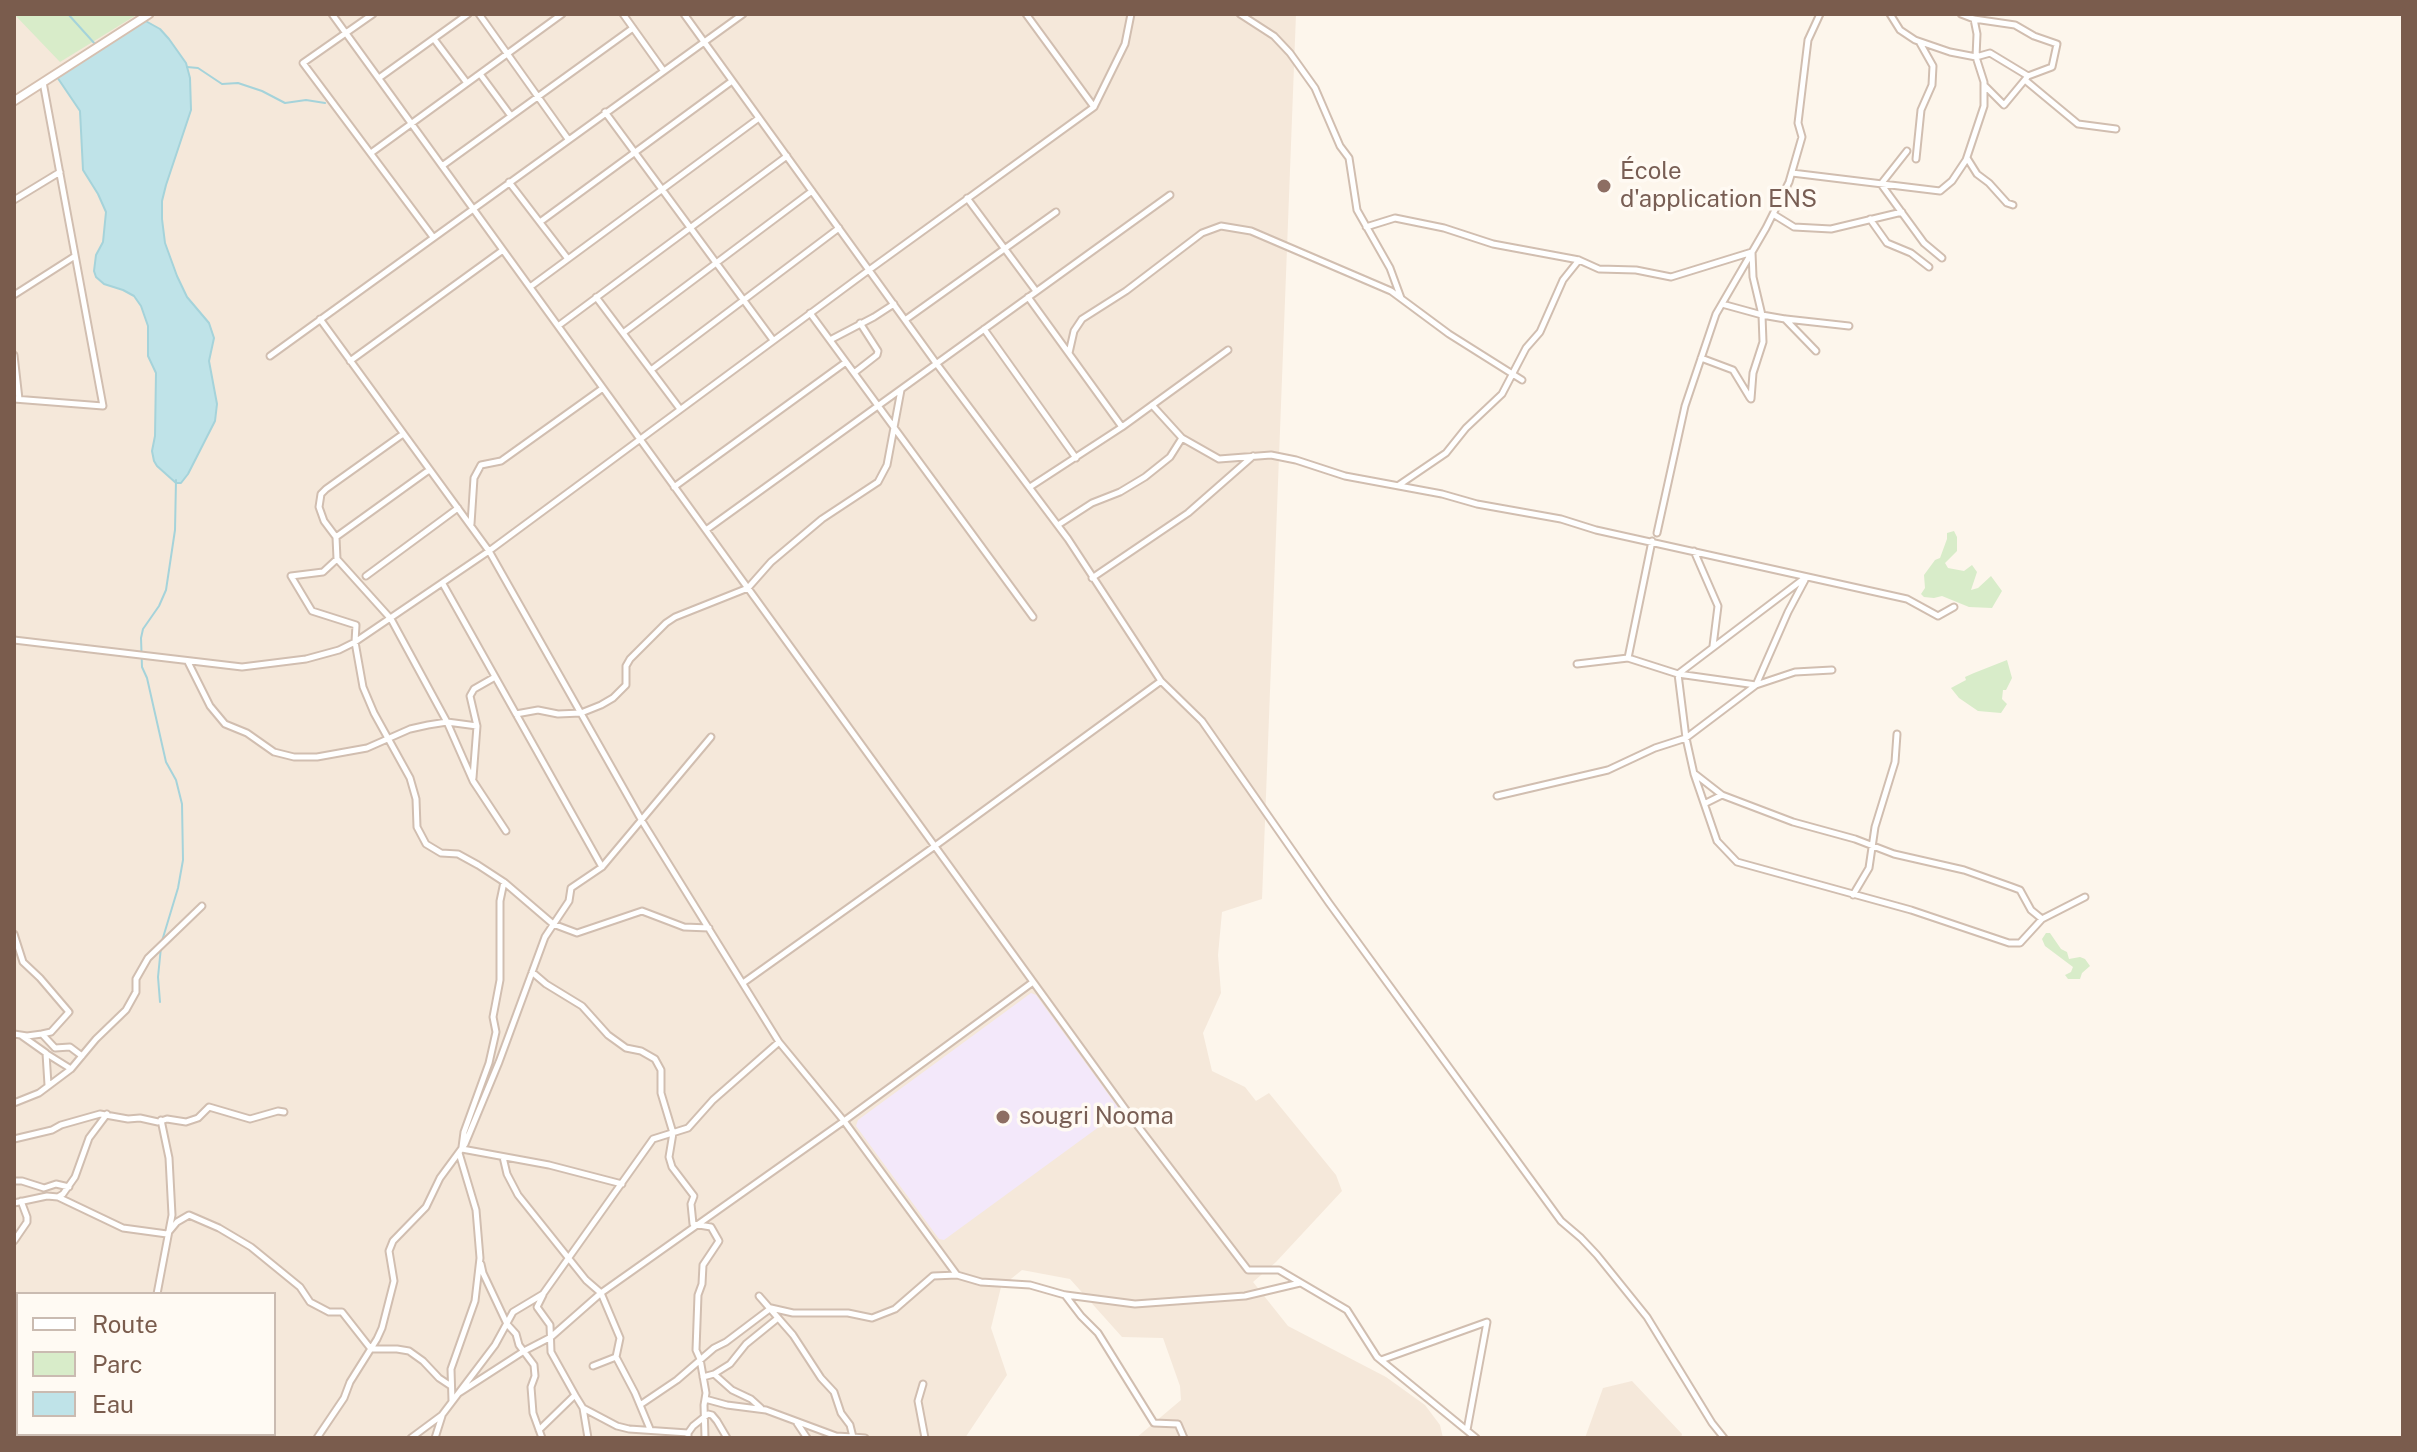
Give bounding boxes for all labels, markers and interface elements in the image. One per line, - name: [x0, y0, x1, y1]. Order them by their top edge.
- place label: École d'application ENS: [1620, 158, 1817, 214]
- marker: École d'application ENS: [1595, 177, 1613, 195]
- place label: sougri Nooma: [1019, 1103, 1174, 1131]
- marker: sougri Nooma: [994, 1108, 1012, 1126]
- legend: [16, 1292, 276, 1436]
- text: Route: [92, 1310, 158, 1338]
- text: Parc: [92, 1350, 143, 1378]
- text: Eau: [92, 1390, 134, 1418]

